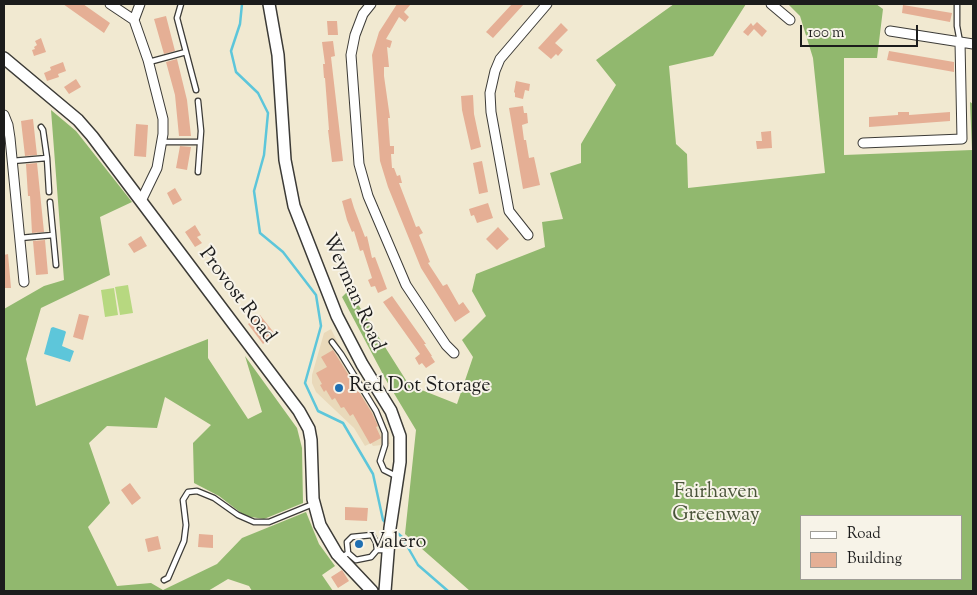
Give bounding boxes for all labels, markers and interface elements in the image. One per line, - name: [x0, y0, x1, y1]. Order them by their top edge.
- scale bar: [802, 15, 920, 47]
- text: 100 m: [808, 23, 844, 44]
- street label: Weyman Road: [315, 231, 389, 355]
- street label: Provost Road: [192, 243, 280, 349]
- place label: Red Dot Storage: [349, 376, 491, 400]
- marker: Red Dot Storage: [333, 382, 345, 394]
- park label: Fairhaven Greenway: [672, 482, 760, 529]
- legend: [800, 515, 962, 580]
- text: Road: [847, 524, 881, 545]
- place label: Valero: [369, 532, 426, 556]
- marker: Valero: [353, 538, 365, 550]
- text: Building: [847, 549, 902, 570]

